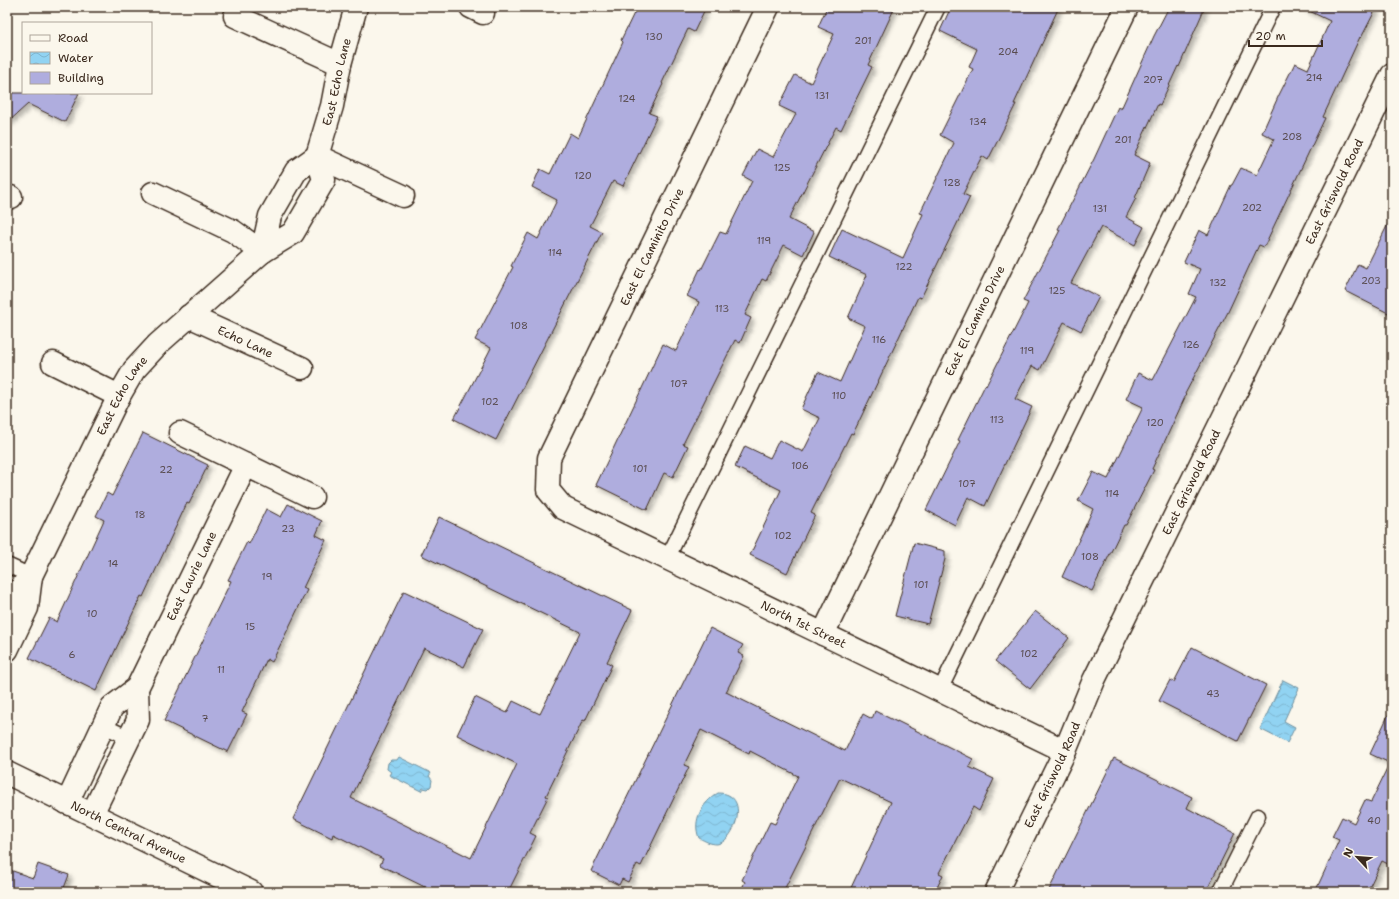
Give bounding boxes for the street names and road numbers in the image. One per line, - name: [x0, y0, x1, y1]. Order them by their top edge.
- street label: East Echo Lane: [319, 36, 355, 128]
- street label: East Griswold Road: [1302, 136, 1367, 247]
- street label: East El Caminito Drive: [617, 185, 688, 309]
- street label: East El Camino Drive: [941, 263, 1009, 379]
- street label: Echo Lane: [215, 322, 276, 362]
- street label: East Echo Lane: [93, 352, 151, 438]
- street label: East Griswold Road: [1159, 427, 1224, 538]
- street label: East Laurie Lane: [163, 528, 220, 624]
- street label: North 1st Street: [758, 597, 849, 652]
- street label: East Griswold Road: [1020, 719, 1084, 831]
- street label: North Central Avenue: [68, 797, 189, 867]

